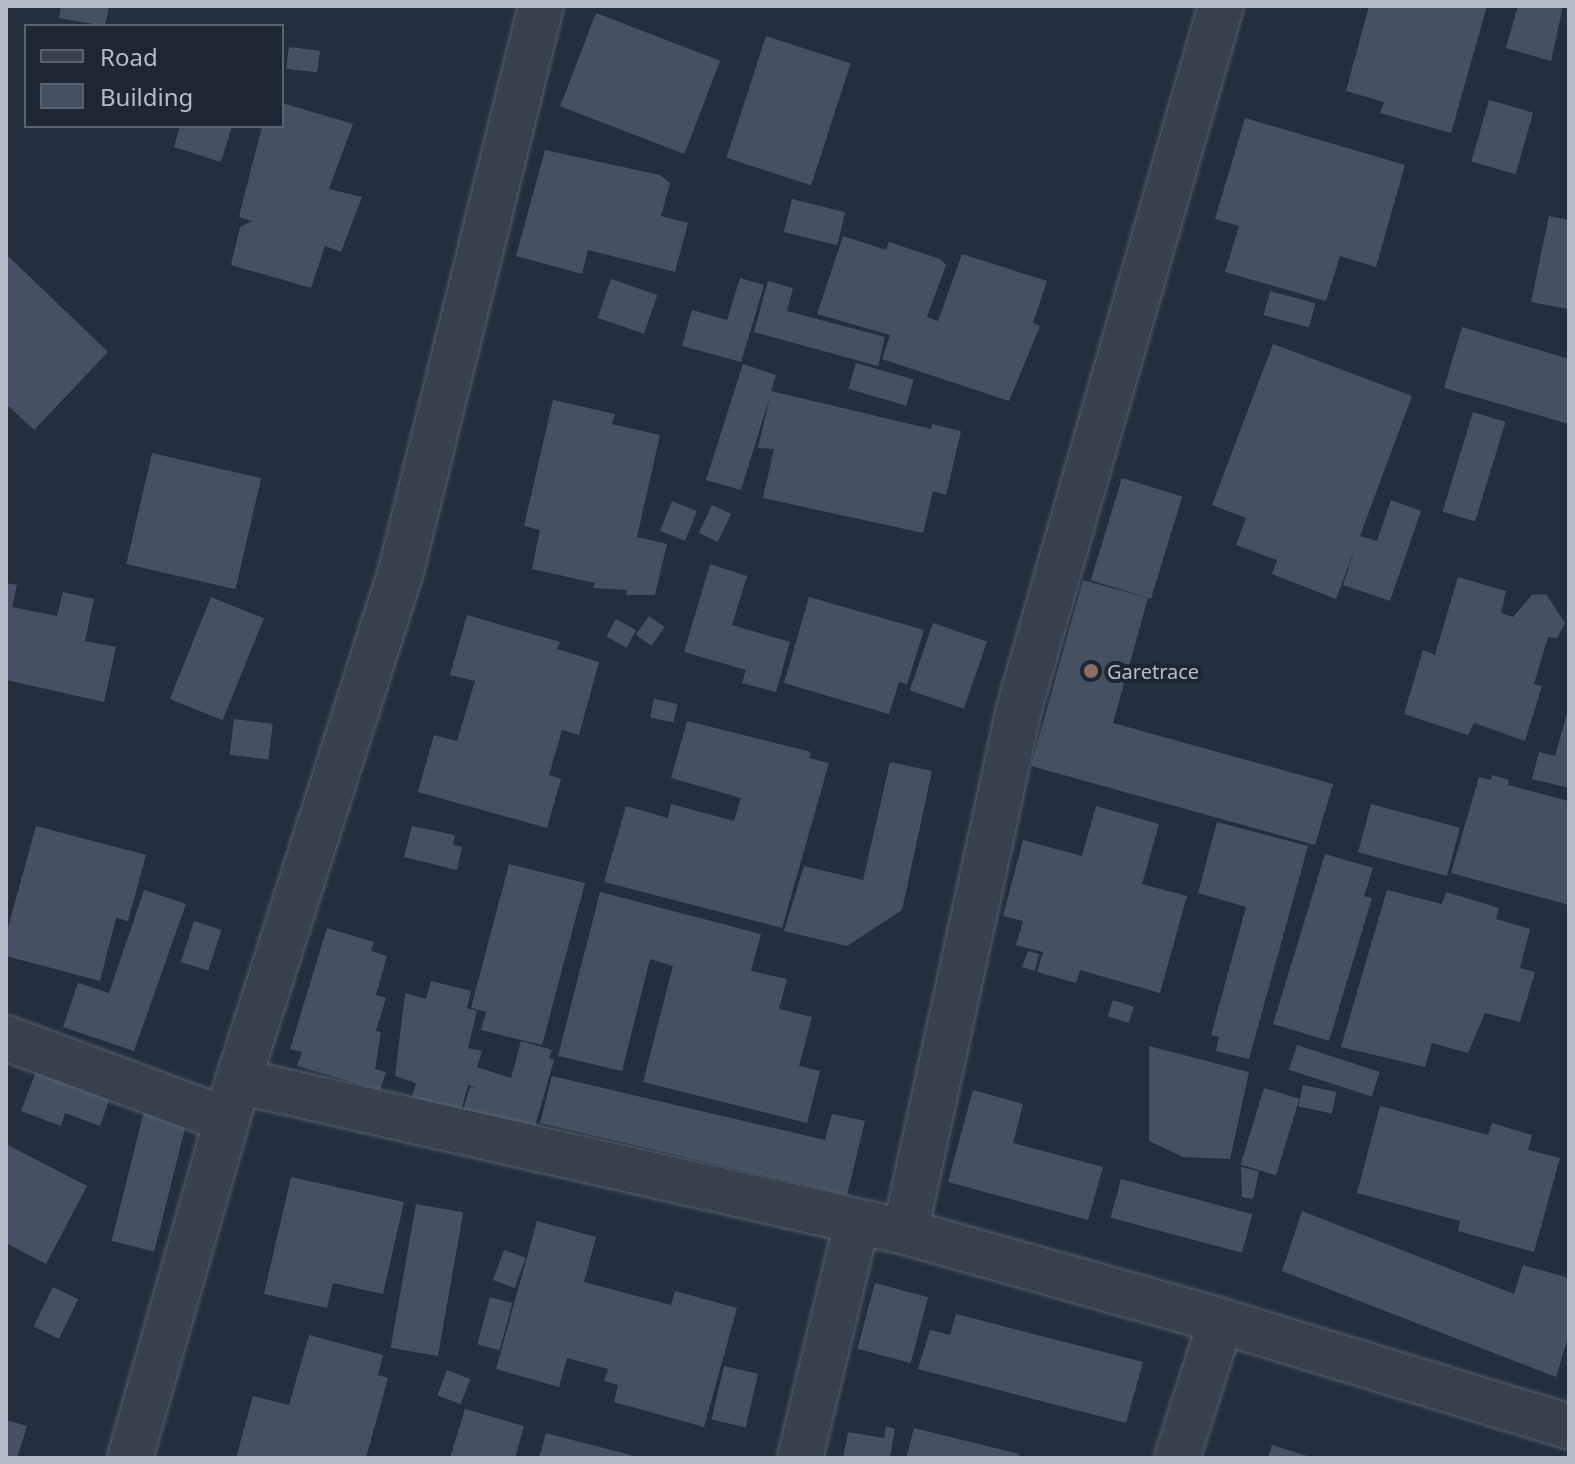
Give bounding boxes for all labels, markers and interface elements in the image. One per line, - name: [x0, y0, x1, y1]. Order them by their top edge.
- legend: [24, 24, 284, 128]
- text: Road: [100, 40, 158, 73]
- text: Building: [100, 80, 193, 113]
- place label: Garetrace: [1107, 659, 1199, 683]
- marker: Garetrace: [1082, 662, 1100, 680]

